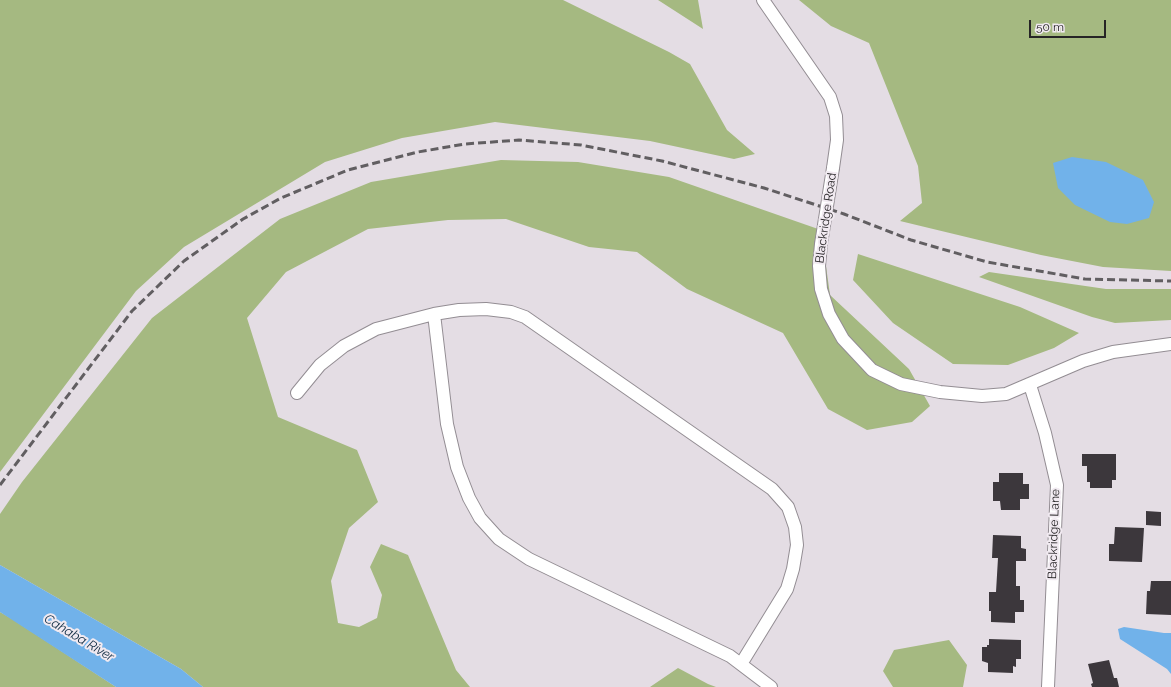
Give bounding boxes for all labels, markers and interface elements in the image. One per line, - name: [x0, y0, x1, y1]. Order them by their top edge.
- scale bar: [1031, 12, 1108, 38]
- text: 50 m: [1036, 20, 1064, 34]
- street label: Blackridge Road: [813, 172, 839, 264]
- street label: Blackridge Lane: [1045, 489, 1063, 579]
- water label: Cahaba River: [41, 611, 117, 665]

